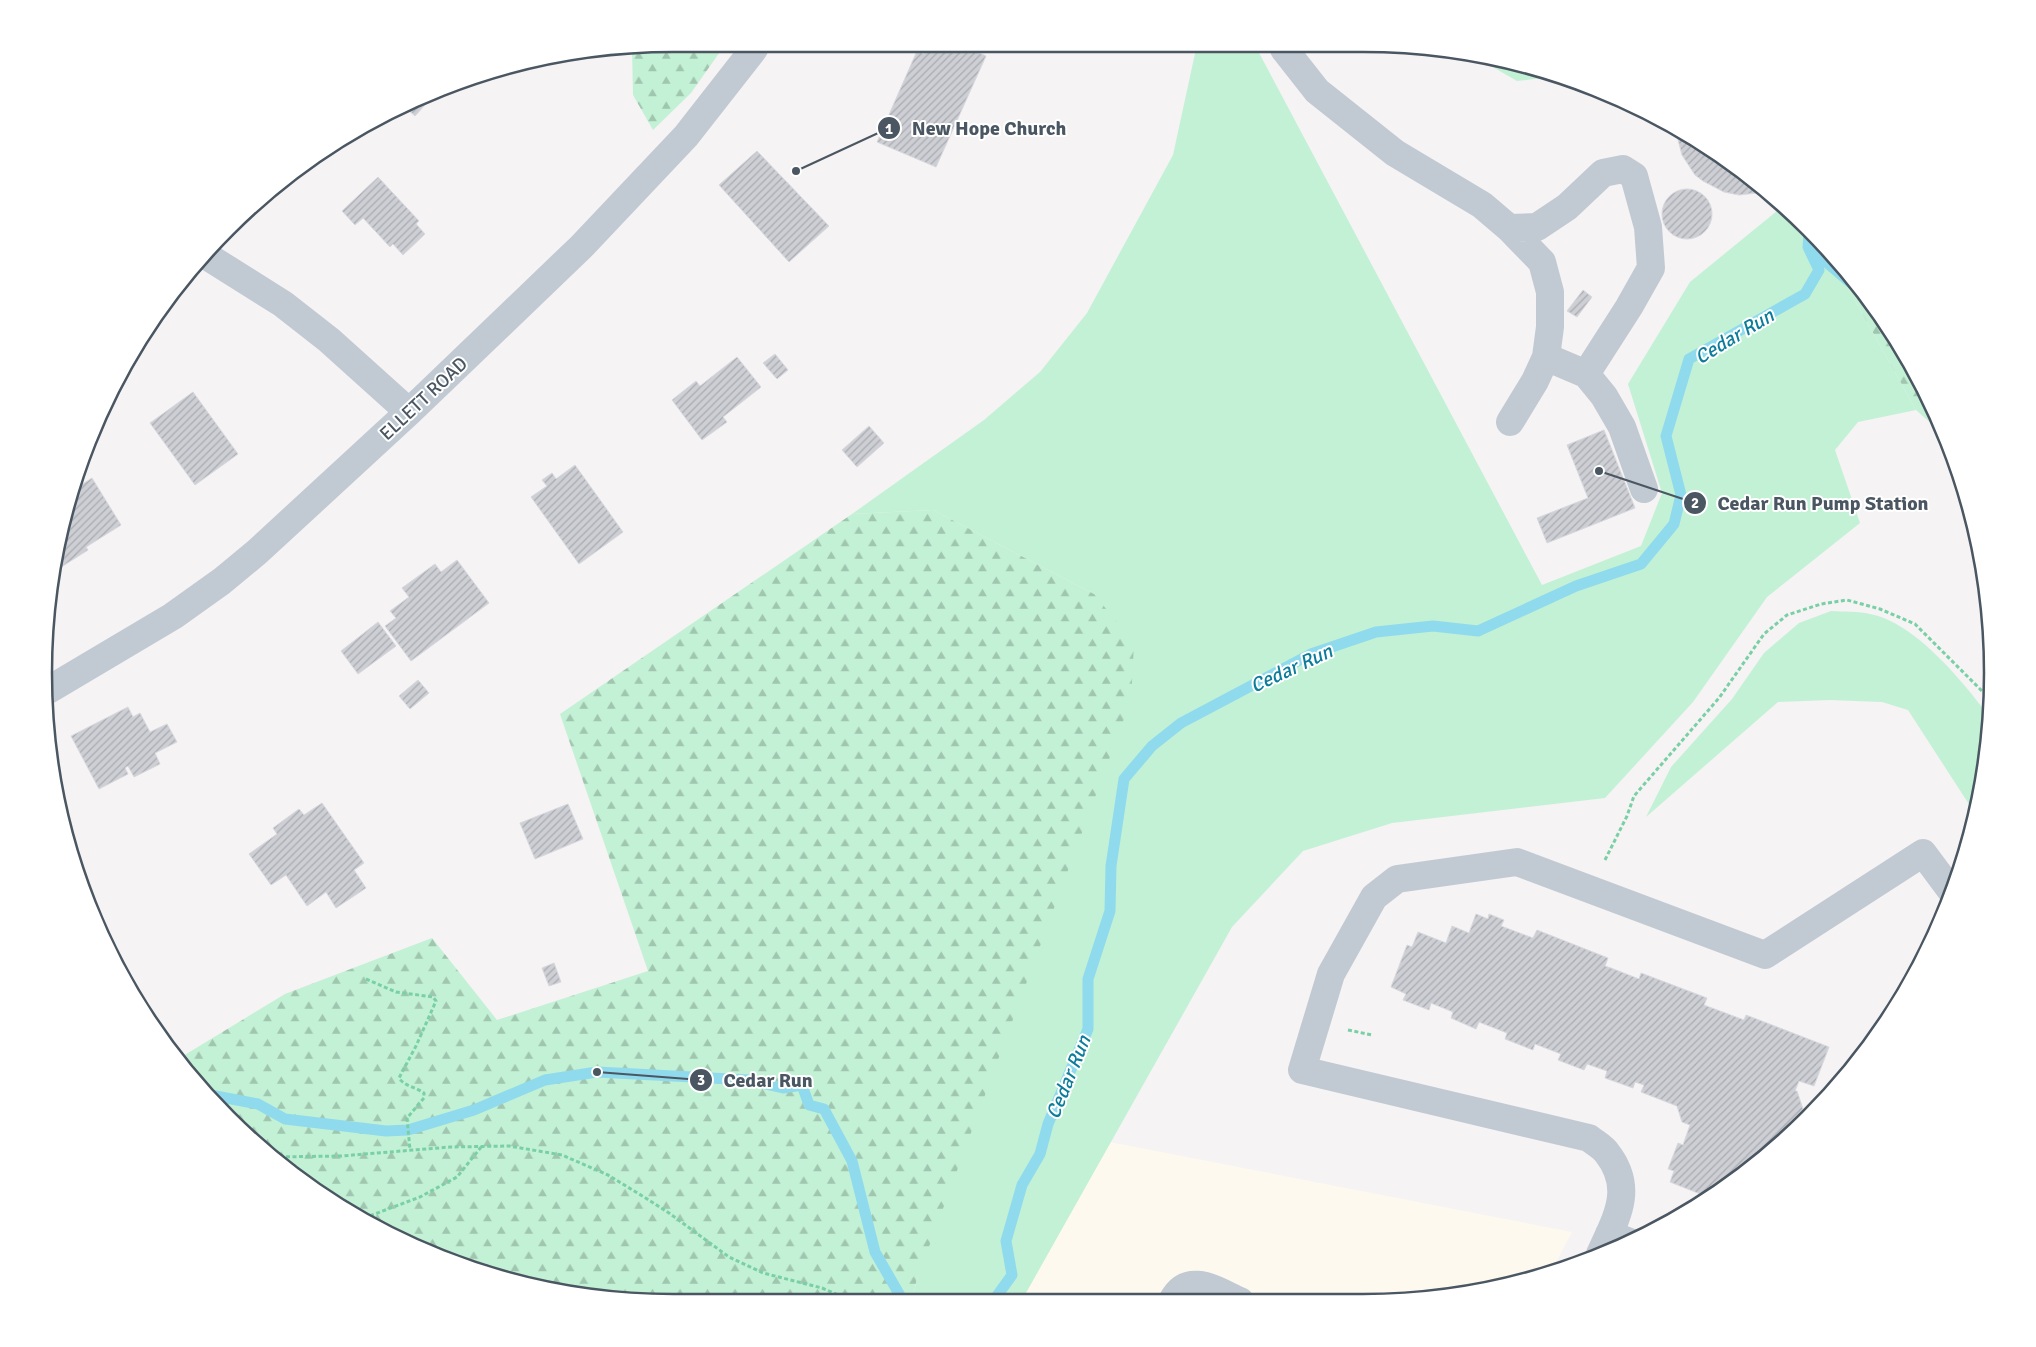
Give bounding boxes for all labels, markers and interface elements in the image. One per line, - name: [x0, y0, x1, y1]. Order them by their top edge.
- callout: New Hope Church: [877, 111, 1076, 146]
- text: New Hope Church: [912, 116, 1066, 141]
- text: 1: [885, 120, 893, 138]
- water label: Cedar Run: [1690, 303, 1779, 370]
- street label: ELLETT ROAD: [375, 352, 473, 446]
- callout: Cedar Run Pump Station: [1683, 485, 1939, 520]
- text: Cedar Run Pump Station: [1717, 491, 1929, 516]
- text: 2: [1691, 494, 1699, 512]
- water label: Cedar Run: [1246, 638, 1337, 698]
- water label: Cedar Run: [1040, 1031, 1097, 1123]
- callout: Cedar Run: [689, 1062, 823, 1097]
- text: Cedar Run: [723, 1068, 813, 1093]
- text: 3: [697, 1071, 705, 1089]

